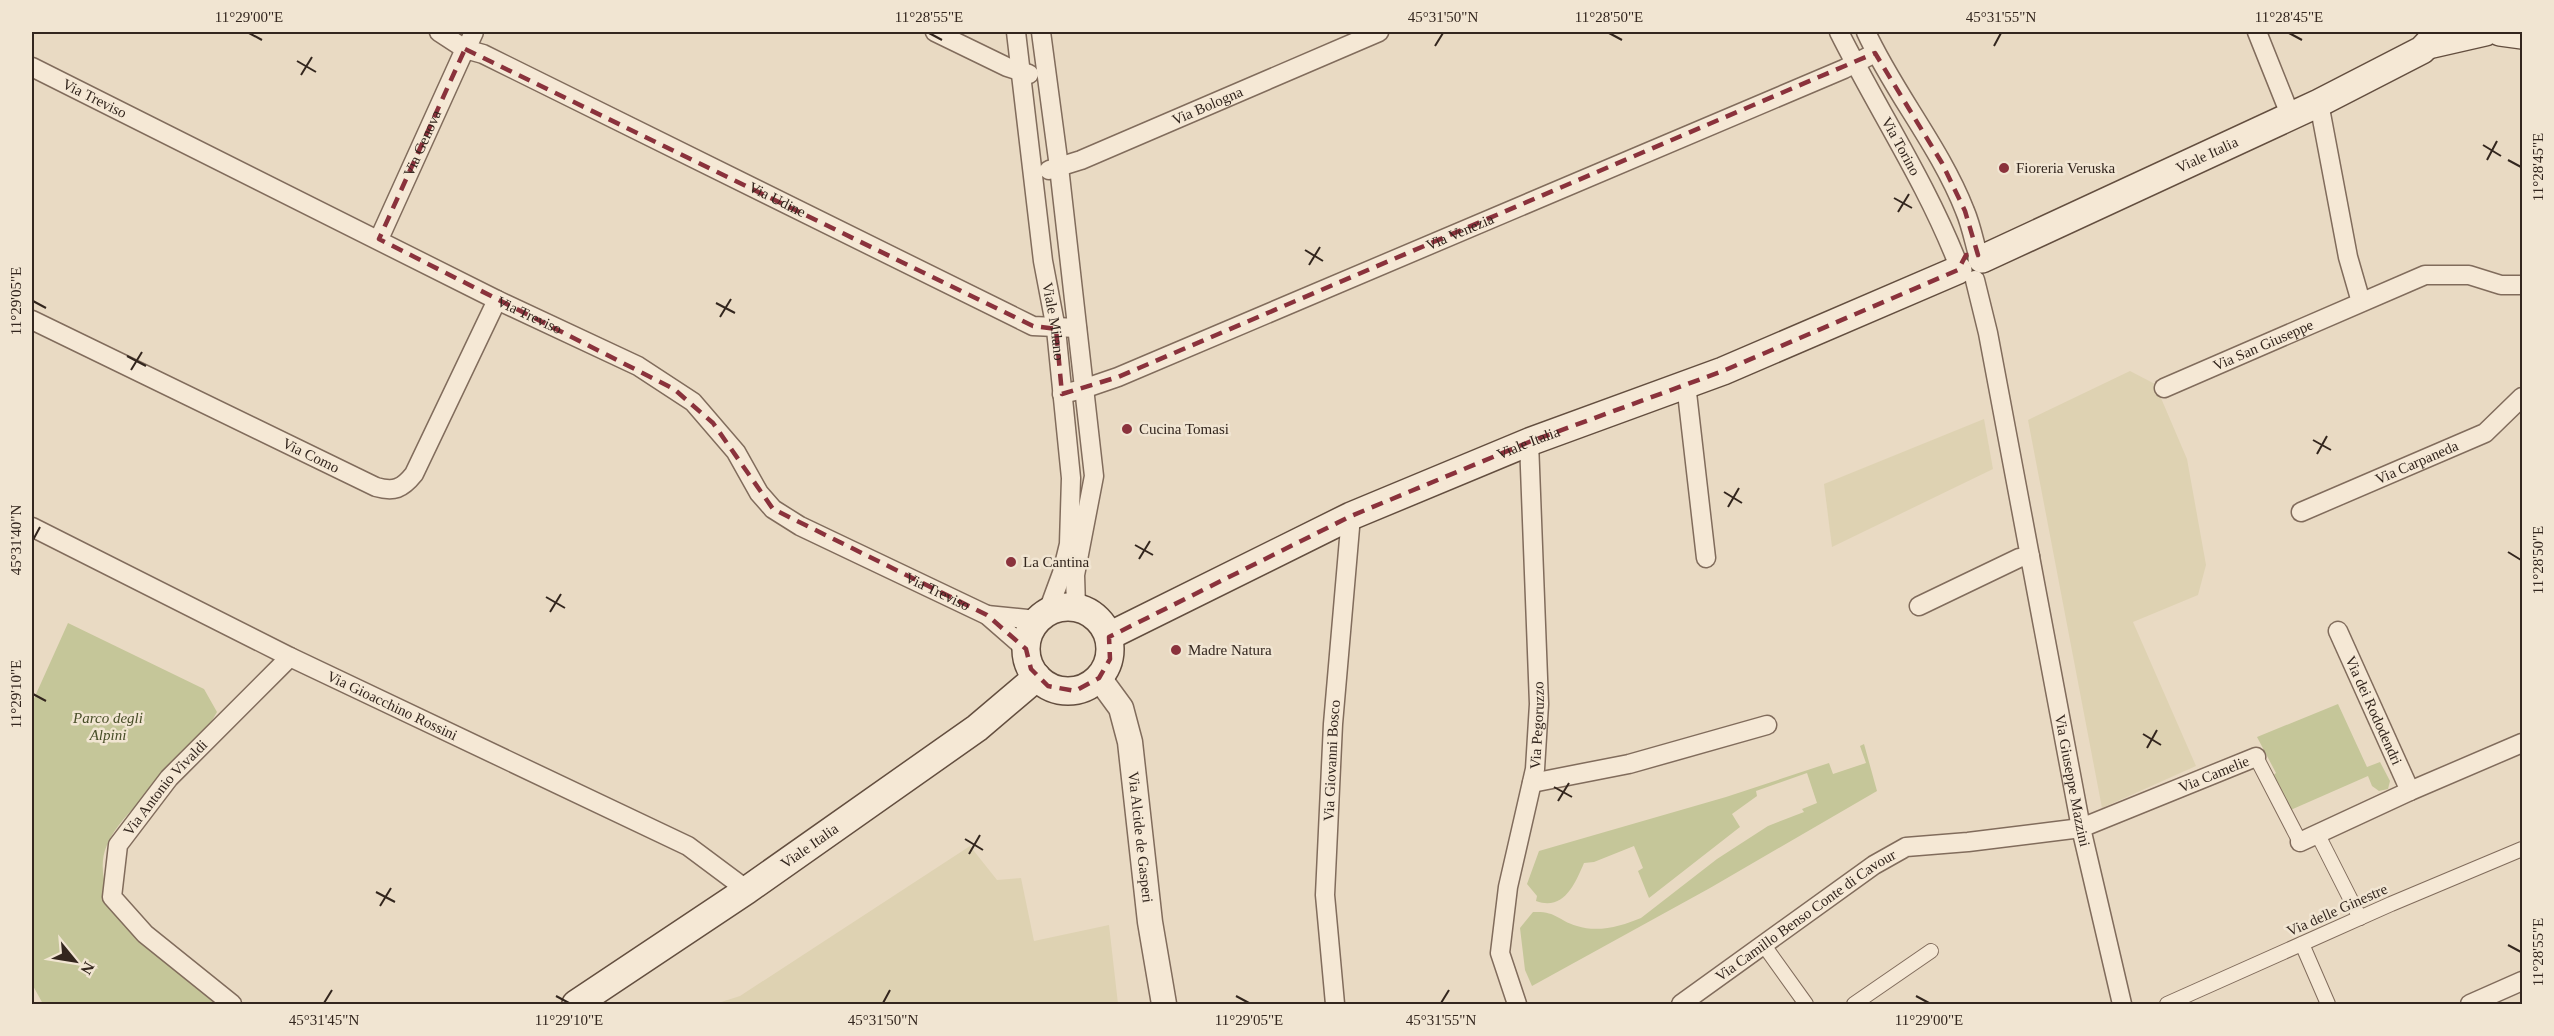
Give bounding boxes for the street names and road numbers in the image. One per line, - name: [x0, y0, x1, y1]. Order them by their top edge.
- street label: Via Treviso: [60, 76, 129, 121]
- street label: Via Bologna: [1170, 83, 1245, 128]
- street label: Via Genova: [400, 107, 444, 179]
- street label: Via Torino: [1878, 114, 1923, 178]
- street label: Viale Italia: [2174, 134, 2241, 176]
- street label: Via Udine: [746, 179, 809, 220]
- street label: Via Venezia: [1424, 210, 1496, 253]
- street label: Viale Milano: [1039, 281, 1067, 361]
- street label: Via Treviso: [495, 293, 564, 337]
- street label: Via San Giuseppe: [2211, 316, 2316, 374]
- street label: Viale Italia: [1495, 423, 1562, 462]
- street label: Via Como: [280, 435, 342, 476]
- street label: Via Carpaneda: [2373, 437, 2461, 487]
- street label: Via Treviso: [903, 569, 972, 614]
- street label: Via dei Rododendri: [2342, 653, 2405, 767]
- street label: Via Gioacchino Rossini: [324, 668, 460, 743]
- street label: Via Pegoruzzo: [1527, 681, 1547, 770]
- street label: Via Giovanni Bosco: [1320, 699, 1343, 822]
- street label: Via Giuseppe Mazzini: [2052, 713, 2093, 848]
- street label: Via Antonio Vivaldi: [120, 737, 210, 839]
- street label: Via Camelie: [2176, 753, 2252, 796]
- street label: Via Alcide de Gasperi: [1125, 771, 1156, 904]
- street label: Viale Italia: [778, 820, 841, 872]
- street label: Via Camillo Benso Conte di Cavour: [1712, 846, 1899, 985]
- street label: Via delle Ginestre: [2284, 881, 2390, 939]

